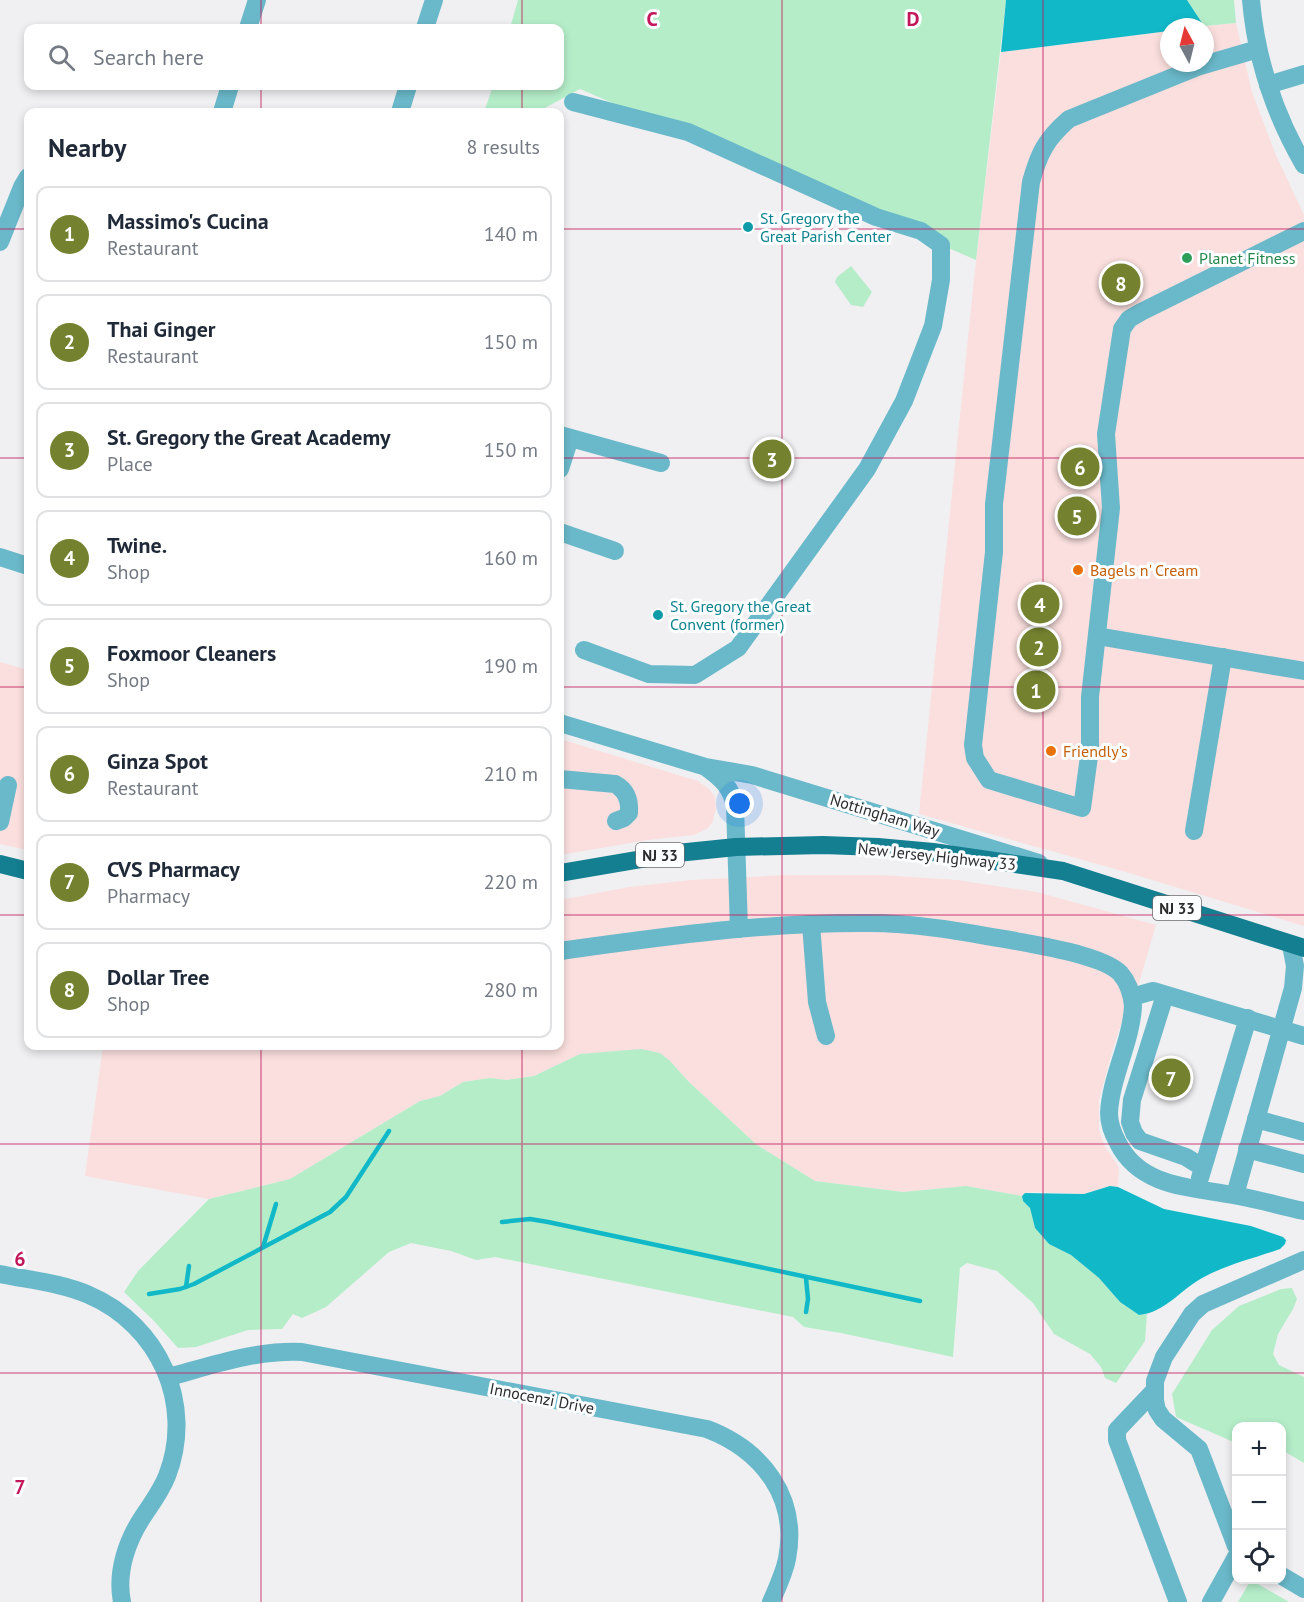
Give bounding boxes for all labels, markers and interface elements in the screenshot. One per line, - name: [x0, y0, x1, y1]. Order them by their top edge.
- text: C: [646, 6, 658, 32]
- text: D: [907, 6, 920, 32]
- north arrow: [1160, 18, 1214, 72]
- search box: [24, 24, 564, 90]
- icon: search: [45, 41, 78, 74]
- text: Search here: [93, 43, 204, 71]
- text: Nearby: [48, 131, 126, 164]
- text: 8 results: [467, 134, 540, 160]
- text: Massimo's Cucina: [107, 207, 269, 235]
- place label: St. Gregory the Great Parish Center: [760, 208, 892, 246]
- marker: St. Gregory the Great Parish Center: [741, 220, 755, 234]
- text: 1: [64, 221, 75, 247]
- text: 140 m: [484, 221, 538, 247]
- text: Restaurant: [107, 235, 198, 261]
- place label: Planet Fitness: [1199, 248, 1296, 268]
- marker: Planet Fitness: [1180, 251, 1194, 265]
- pin: 8: [1102, 260, 1140, 306]
- text: Thai Ginger: [107, 315, 216, 343]
- text: 2: [64, 329, 75, 355]
- text: 150 m: [484, 329, 538, 355]
- text: Restaurant: [107, 343, 198, 369]
- text: St. Gregory the Great Academy: [107, 423, 391, 451]
- pin: 3: [752, 436, 792, 482]
- text: 3: [64, 437, 75, 463]
- text: 150 m: [484, 437, 538, 463]
- pin: 6: [1060, 444, 1100, 490]
- text: Place: [107, 451, 153, 477]
- pin: 5: [1058, 494, 1096, 538]
- text: Twine.: [107, 531, 167, 559]
- text: 4: [64, 545, 75, 571]
- text: 160 m: [484, 545, 538, 571]
- text: Shop: [107, 559, 150, 585]
- place label: Bagels n' Cream: [1090, 560, 1198, 580]
- marker: Bagels n' Cream: [1071, 563, 1085, 577]
- pin: 4: [1020, 582, 1060, 626]
- place label: St. Gregory the Great Convent (former): [670, 596, 811, 634]
- marker: St. Gregory the Great Convent (former): [651, 608, 665, 622]
- pin: 2: [1020, 624, 1058, 670]
- text: Foxmoor Cleaners: [107, 639, 276, 667]
- text: 5: [64, 653, 75, 679]
- text: 190 m: [484, 653, 538, 679]
- text: Shop: [107, 667, 150, 693]
- pin: 1: [1016, 668, 1056, 712]
- place label: Friendly's: [1063, 741, 1128, 761]
- marker: Friendly's: [1044, 744, 1058, 758]
- text: Ginza Spot: [107, 747, 208, 775]
- text: 6: [64, 761, 75, 787]
- text: 210 m: [484, 761, 538, 787]
- text: Restaurant: [107, 775, 198, 801]
- your location: [725, 789, 754, 818]
- street label: Nottingham Way: [828, 789, 943, 841]
- street label: New Jersey Highway 33: [857, 838, 1017, 874]
- road number: NJ 33: [636, 843, 684, 867]
- text: CVS Pharmacy: [107, 855, 240, 883]
- text: 7: [64, 869, 75, 895]
- text: 220 m: [484, 869, 538, 895]
- text: Pharmacy: [107, 883, 190, 909]
- road number: NJ 33: [1153, 896, 1201, 920]
- text: Dollar Tree: [107, 963, 210, 991]
- text: 8: [64, 977, 75, 1003]
- text: 280 m: [484, 977, 538, 1003]
- text: Shop: [107, 991, 150, 1017]
- pin: 7: [1152, 1056, 1190, 1100]
- text: 6: [14, 1246, 26, 1272]
- street label: Innocenzi Drive: [488, 1378, 596, 1418]
- map controls: [1232, 1422, 1286, 1584]
- button: +: [1232, 1422, 1286, 1476]
- text: 7: [14, 1474, 26, 1500]
- button: −: [1232, 1476, 1286, 1530]
- button: locate: [1232, 1530, 1286, 1584]

